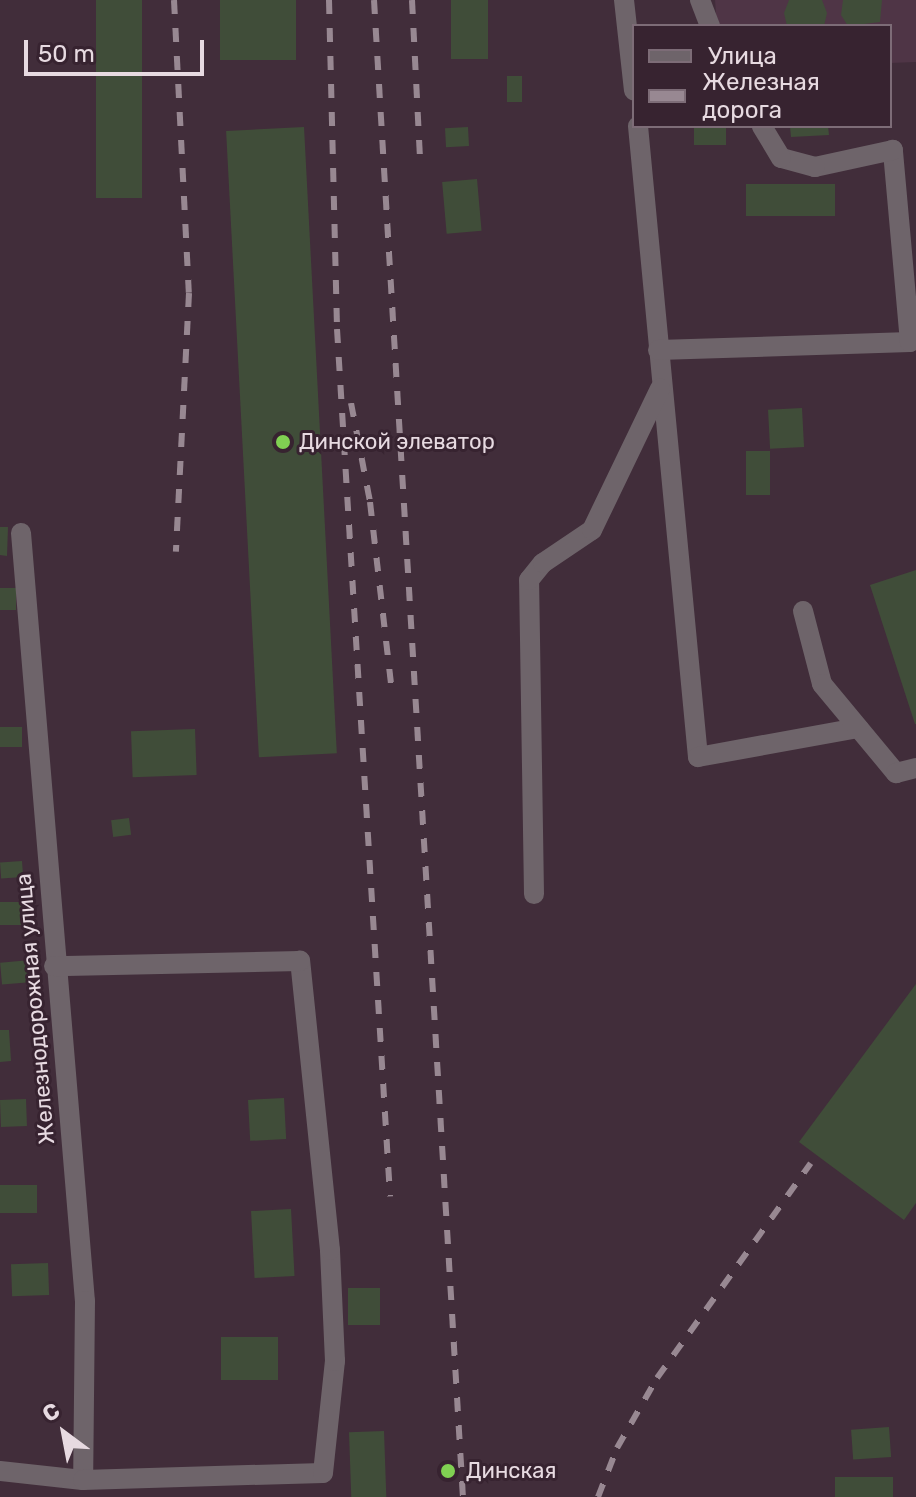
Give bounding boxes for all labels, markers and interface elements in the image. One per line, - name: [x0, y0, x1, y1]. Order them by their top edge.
- scale bar: [28, 24, 208, 74]
- legend: [632, 24, 892, 128]
- text: 50 m: [38, 40, 95, 68]
- text: Улица: [708, 42, 777, 70]
- text: Железная дорога: [702, 68, 820, 124]
- place label: Динской элеватор: [299, 429, 495, 455]
- marker: Динской элеватор: [274, 433, 292, 451]
- street label: Железнодорожная улица: [10, 872, 60, 1146]
- north arrow: [24, 1393, 104, 1473]
- text: С: [37, 1397, 65, 1428]
- place label: Динская: [466, 1458, 556, 1484]
- marker: Динская: [437, 1460, 459, 1482]

